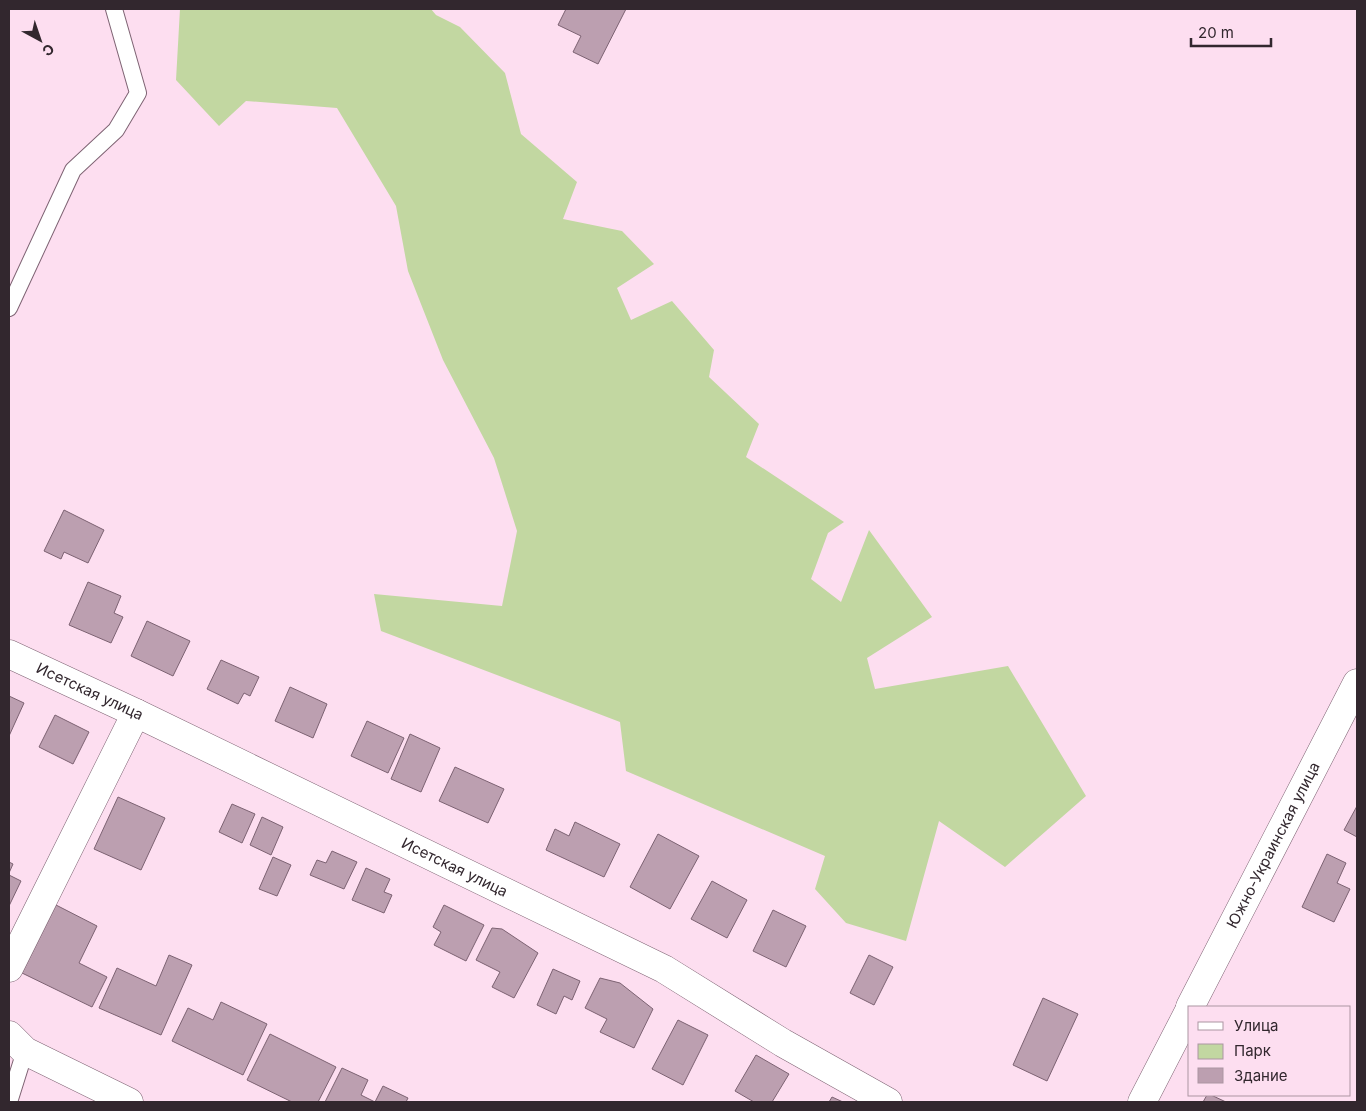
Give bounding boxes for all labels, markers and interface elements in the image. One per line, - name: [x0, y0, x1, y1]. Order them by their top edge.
- north arrow: [15, 15, 65, 65]
- scale bar: [1191, 15, 1271, 47]
- text: 20 m: [1198, 23, 1234, 42]
- text: С: [39, 41, 58, 60]
- street label: Исетская улица: [33, 658, 147, 724]
- street label: Южно-Украинская улица: [1222, 759, 1324, 931]
- street label: Исетская улица: [398, 833, 511, 901]
- legend: [1188, 1006, 1351, 1096]
- text: Улица: [1234, 1016, 1278, 1035]
- text: Парк: [1234, 1041, 1271, 1060]
- text: Здание: [1234, 1066, 1288, 1085]

